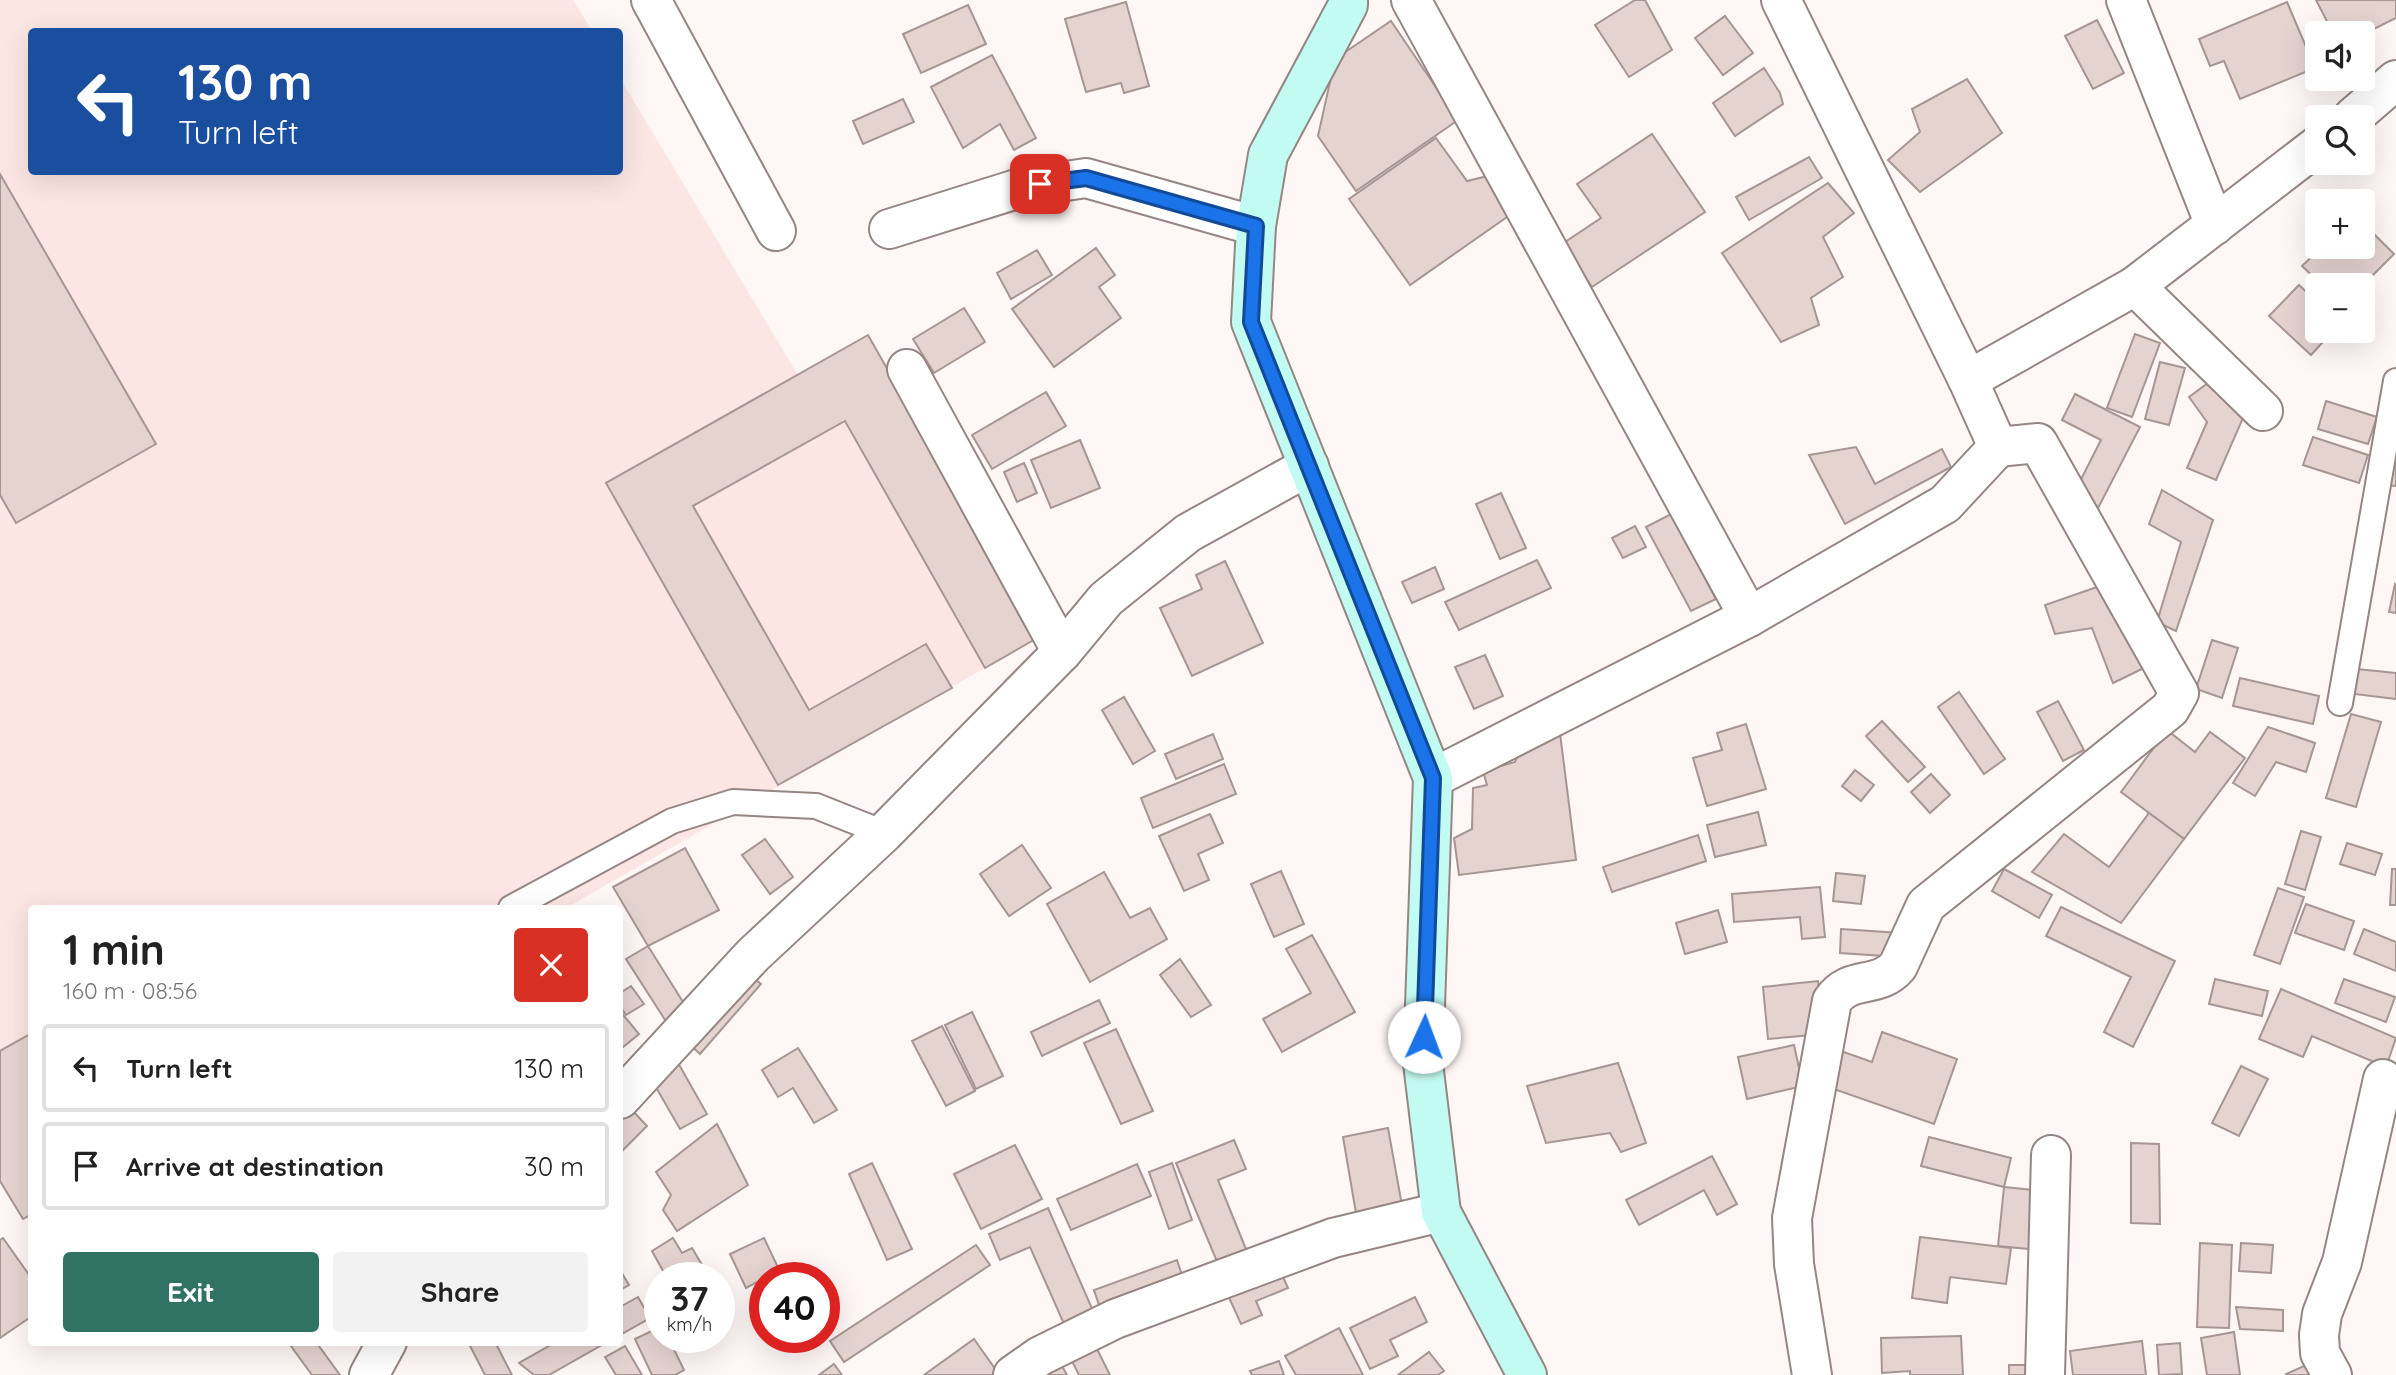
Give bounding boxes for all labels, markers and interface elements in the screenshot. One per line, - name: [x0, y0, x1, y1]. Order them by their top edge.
- map controls: [2305, 21, 2375, 343]
- button: sound: [2305, 21, 2375, 91]
- text: 130 m: [178, 51, 312, 112]
- icon: left: [63, 56, 154, 147]
- button: search: [2305, 105, 2375, 175]
- text: Turn left: [178, 112, 299, 152]
- pin: [1010, 154, 1070, 214]
- icon: arrive: [1021, 165, 1059, 203]
- button: +: [2305, 189, 2375, 259]
- button: −: [2305, 273, 2375, 343]
- text: 1 min: [63, 923, 165, 976]
- button: close: [514, 928, 588, 1002]
- text: 160 m · 08:56: [63, 976, 197, 1005]
- position arrow: [1387, 1000, 1461, 1074]
- icon: left: [67, 1049, 105, 1087]
- text: Turn left: [126, 1052, 233, 1085]
- text: 130 m: [514, 1052, 584, 1085]
- icon: arrive: [67, 1147, 105, 1185]
- text: Arrive at destination: [126, 1150, 384, 1183]
- text: 30 m: [524, 1150, 584, 1183]
- button: Exit: [63, 1252, 319, 1332]
- button: Share: [333, 1252, 588, 1332]
- speed limit sign: 40: [749, 1262, 840, 1353]
- text: 37: [670, 1276, 709, 1320]
- text: km/h: [667, 1313, 712, 1336]

